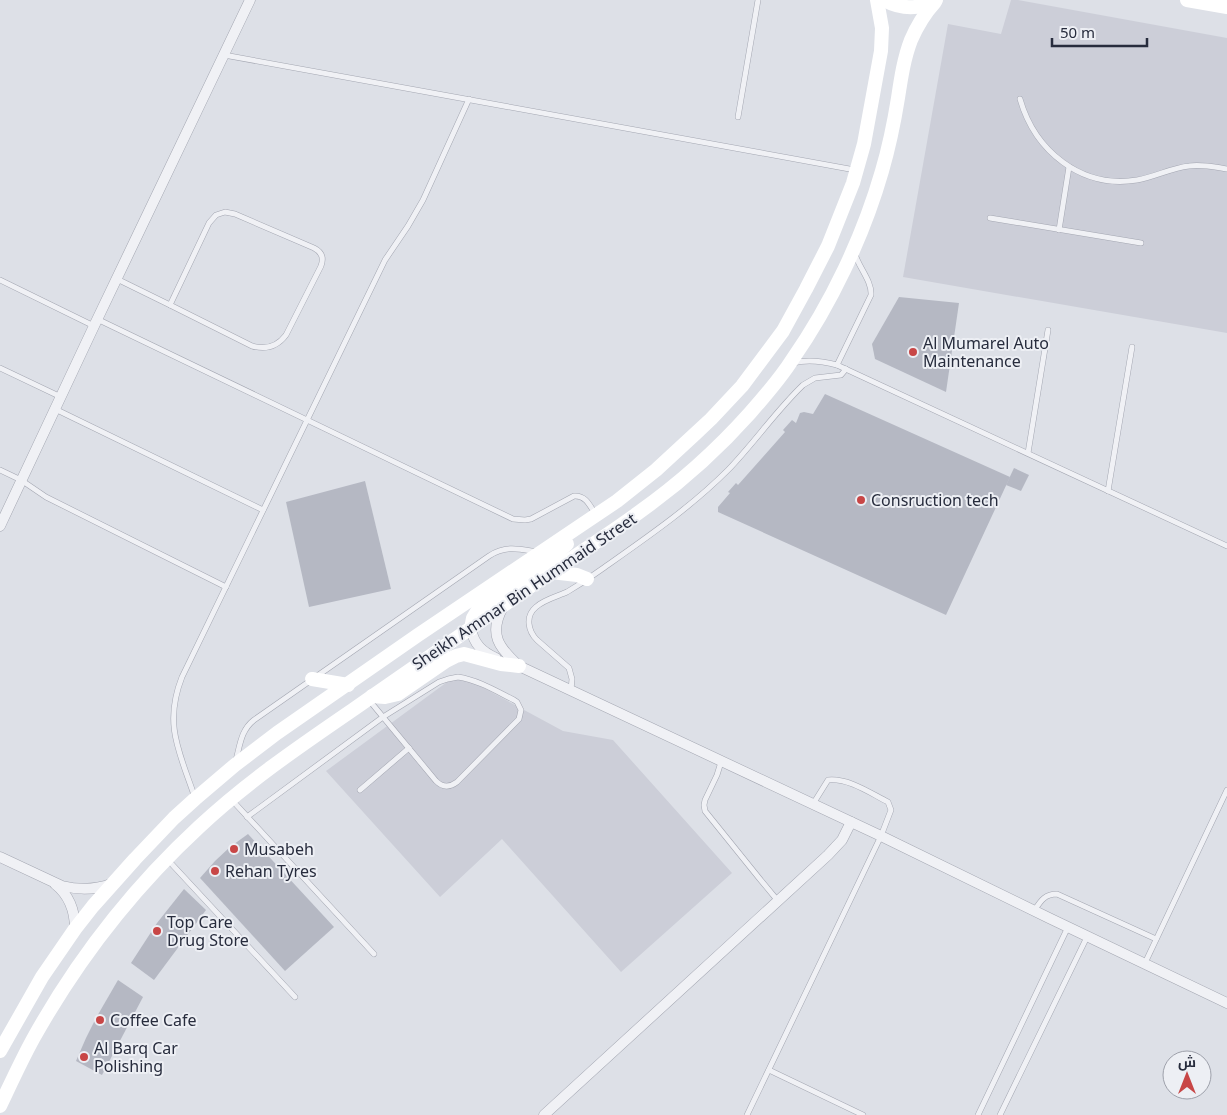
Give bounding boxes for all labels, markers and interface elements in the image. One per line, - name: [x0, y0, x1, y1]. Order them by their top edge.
- scale bar: [1052, 15, 1147, 47]
- text: 50 m: [1060, 22, 1095, 42]
- place label: Al Mumarel Auto Maintenance: [923, 332, 1049, 372]
- marker: Al Mumarel Auto Maintenance: [907, 346, 919, 358]
- place label: Consruction tech: [871, 489, 999, 511]
- marker: Consruction tech: [855, 494, 867, 506]
- street label: Sheikh Ammar Bin Hummaid Street: [407, 507, 641, 675]
- place label: Musabeh: [244, 838, 314, 860]
- marker: Musabeh: [228, 843, 240, 855]
- place label: Rehan Tyres: [225, 860, 317, 882]
- marker: Rehan Tyres: [209, 865, 221, 877]
- place label: Top Care Drug Store: [167, 911, 249, 951]
- marker: Top Care Drug Store: [151, 925, 163, 937]
- place label: Coffee Cafe: [110, 1009, 197, 1031]
- marker: Coffee Cafe: [94, 1014, 106, 1026]
- place label: Al Barq Car Polishing: [94, 1037, 178, 1077]
- north arrow: [1162, 1050, 1212, 1100]
- marker: Al Barq Car Polishing: [78, 1051, 90, 1063]
- text: ش: [1178, 1052, 1196, 1071]

